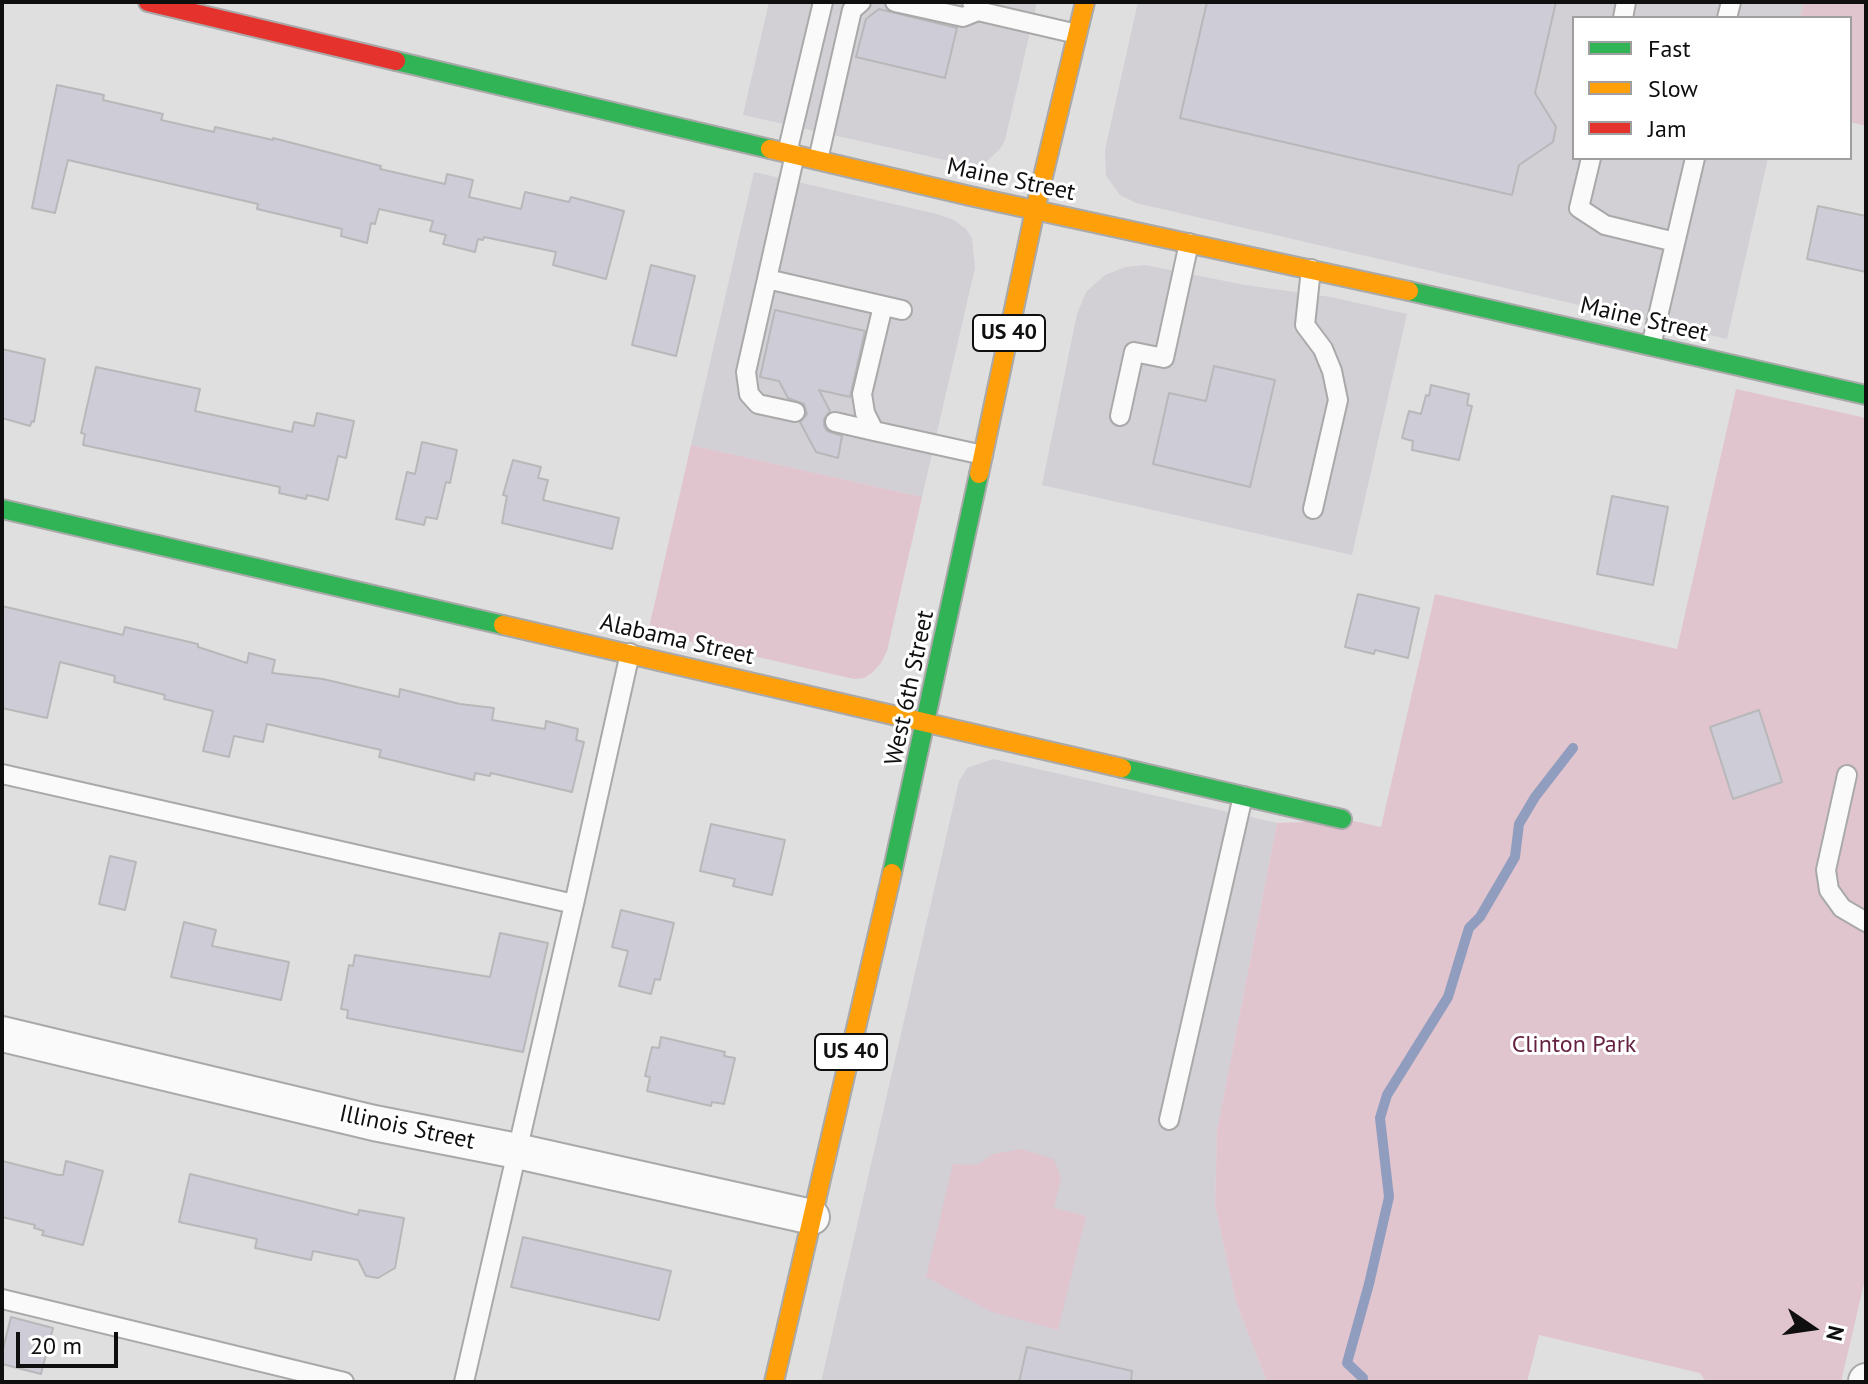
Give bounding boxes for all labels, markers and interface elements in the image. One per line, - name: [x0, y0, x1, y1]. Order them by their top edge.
- legend: [1572, 16, 1852, 160]
- text: Fast: [1648, 33, 1691, 64]
- text: Slow: [1648, 73, 1698, 104]
- text: Jam: [1648, 113, 1686, 144]
- street label: Maine Street: [944, 152, 1078, 208]
- street label: Maine Street: [1577, 291, 1711, 349]
- road number: US 40: [973, 315, 1045, 351]
- street label: Alabama Street: [597, 608, 757, 672]
- street label: West 6th Street: [880, 608, 940, 768]
- park label: Clinton Park: [1512, 1031, 1636, 1059]
- road number: US 40: [815, 1034, 887, 1070]
- street label: Illinois Street: [337, 1100, 477, 1156]
- north arrow: [1772, 1288, 1852, 1368]
- scale bar: [20, 1316, 122, 1366]
- text: N: [1820, 1323, 1851, 1344]
- text: 20 m: [30, 1330, 82, 1361]

